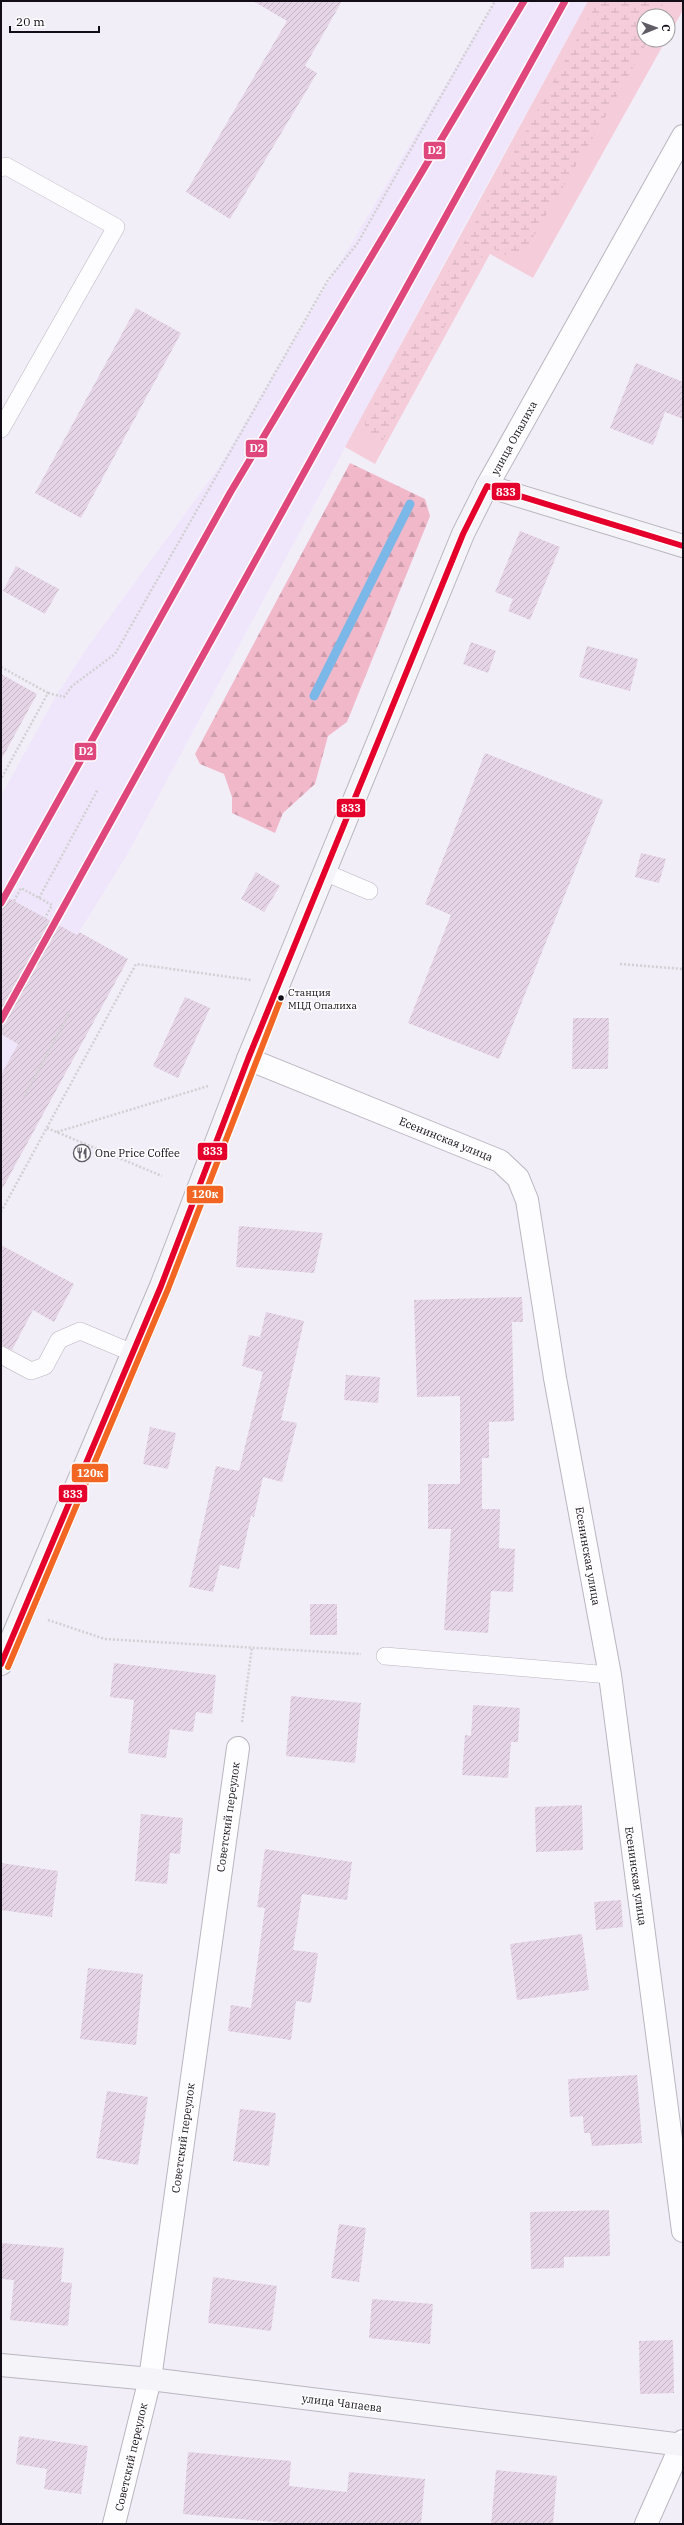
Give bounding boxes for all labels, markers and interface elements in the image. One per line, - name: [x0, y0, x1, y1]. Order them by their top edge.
- scale bar: [10, 8, 99, 34]
- north arrow: [636, 8, 676, 48]
- text: 20 m: [16, 14, 45, 29]
- text: С: [659, 24, 673, 32]
- line badge: D2: [423, 141, 446, 160]
- text: D2: [428, 143, 442, 157]
- street label: улица Опалиха: [488, 399, 540, 477]
- line badge: D2: [245, 439, 268, 458]
- text: D2: [250, 441, 264, 455]
- line badge: 833: [491, 482, 521, 501]
- text: 833: [496, 485, 516, 499]
- line badge: D2: [74, 742, 97, 761]
- text: D2: [79, 744, 93, 758]
- line badge: 833: [336, 798, 366, 818]
- text: 833: [341, 801, 361, 815]
- place label: Станция МЦД Опалиха: [288, 986, 357, 1012]
- marker: Станция МЦД Опалиха: [276, 993, 286, 1003]
- street label: Есенинская улица: [397, 1114, 495, 1164]
- line badge: 833: [197, 1142, 228, 1161]
- restaurant icon: One Price Coffee: [72, 1143, 92, 1163]
- text: 833: [203, 1144, 223, 1158]
- place label: One Price Coffee: [95, 1146, 180, 1160]
- line badge: 120к: [186, 1185, 224, 1204]
- text: 120к: [192, 1187, 219, 1201]
- line badge: 120к: [71, 1463, 109, 1483]
- text: 120к: [77, 1466, 104, 1480]
- line badge: 833: [58, 1484, 88, 1503]
- text: 833: [63, 1487, 83, 1501]
- street label: Есенинская улица: [572, 1506, 604, 1606]
- street label: Советский переулок: [213, 1761, 243, 1873]
- street label: Есенинская улица: [622, 1826, 650, 1926]
- street label: Советский переулок: [168, 2082, 198, 2194]
- street label: улица Чапаева: [301, 2391, 383, 2415]
- street label: Советский переулок: [112, 2401, 150, 2513]

